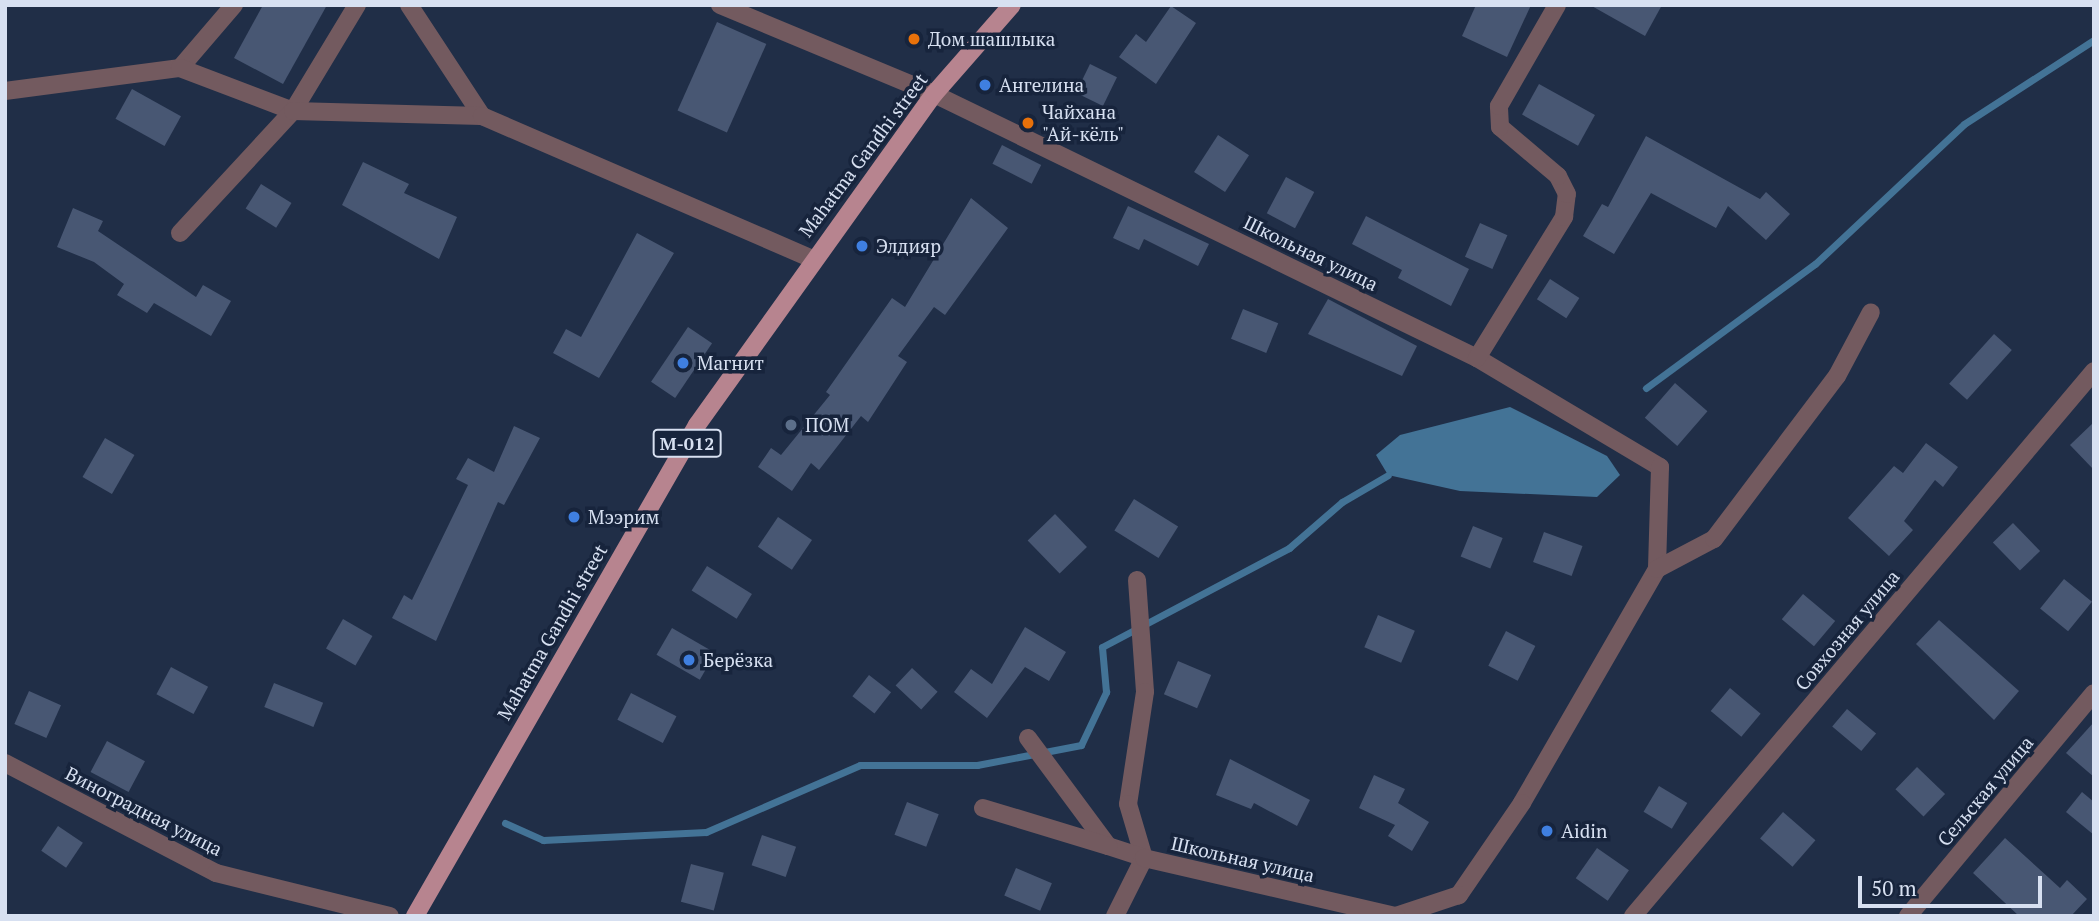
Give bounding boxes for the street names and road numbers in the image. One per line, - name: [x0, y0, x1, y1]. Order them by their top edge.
- street label: Mahatma Gandhi street: [794, 69, 932, 241]
- street label: Школьная улица: [1240, 211, 1382, 295]
- road number: М-012: [652, 428, 722, 458]
- street label: Mahatma Gandhi street: [492, 540, 612, 724]
- street label: Совхозная улица: [1790, 565, 1904, 695]
- street label: Сельская улица: [1932, 731, 2038, 851]
- street label: Виноградная улица: [62, 762, 226, 860]
- street label: Школьная улица: [1169, 831, 1317, 887]

